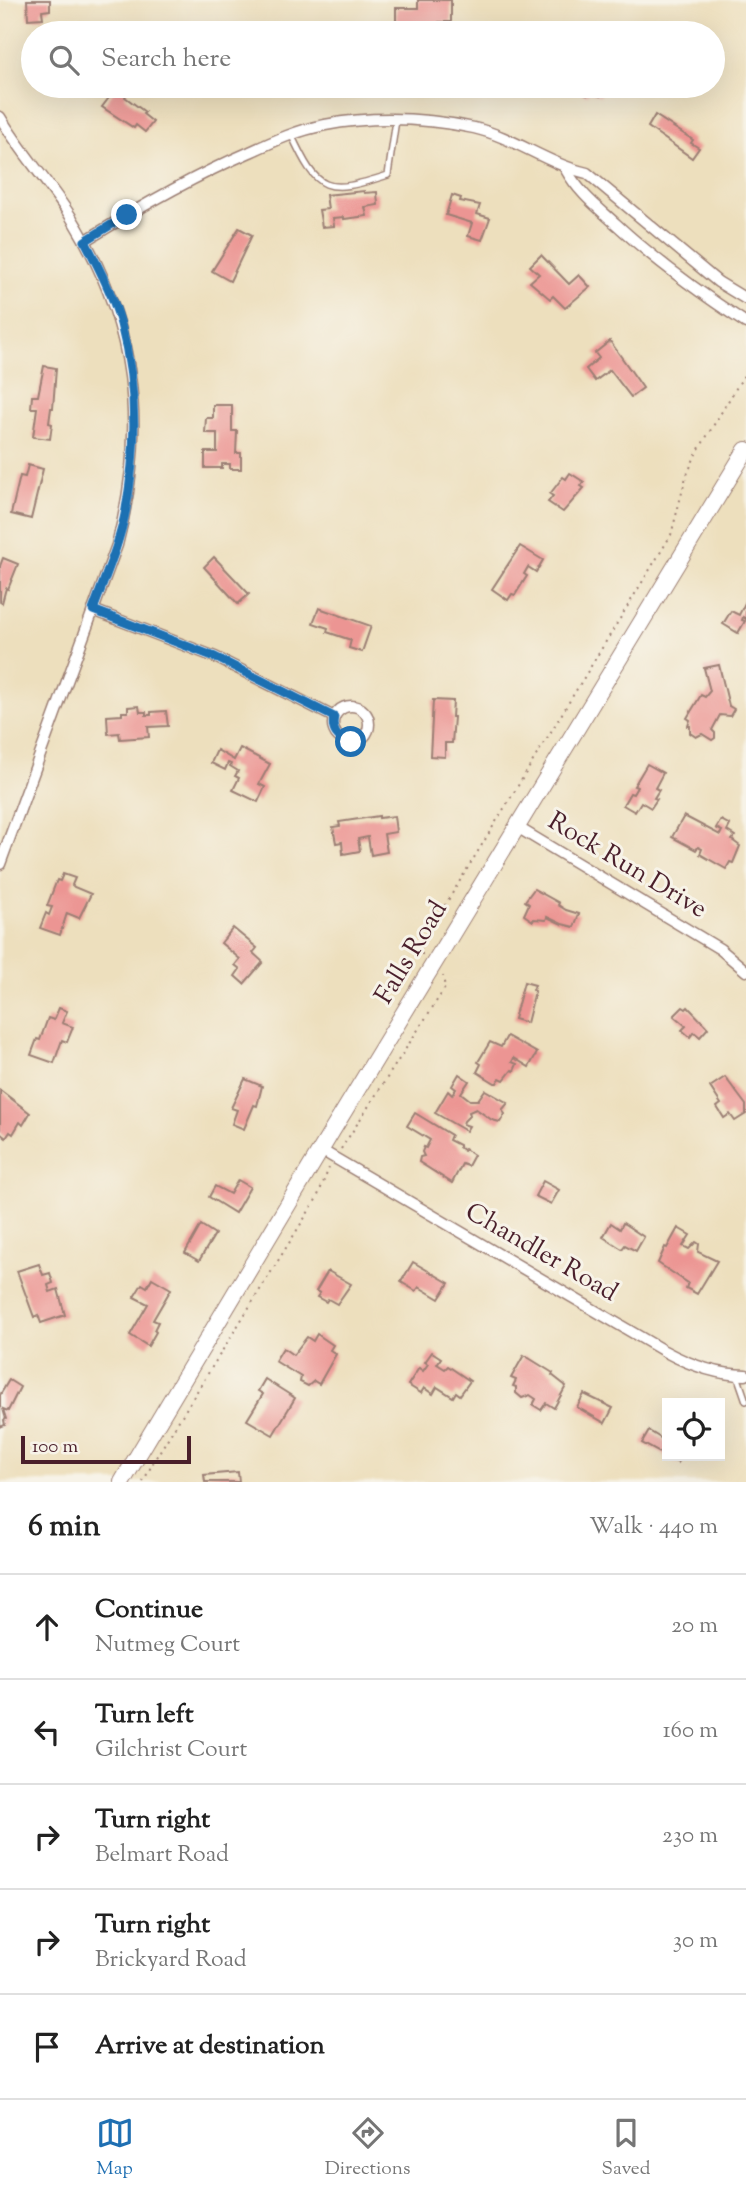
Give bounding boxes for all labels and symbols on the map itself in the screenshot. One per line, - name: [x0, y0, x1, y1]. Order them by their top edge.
- route end: [111, 199, 142, 230]
- route start: [335, 726, 366, 757]
- street label: Rock Run Drive: [540, 804, 714, 928]
- street label: Falls Road: [367, 894, 458, 1012]
- street label: Chandler Road: [458, 1194, 625, 1312]
- scale bar: [21, 1433, 191, 1465]

